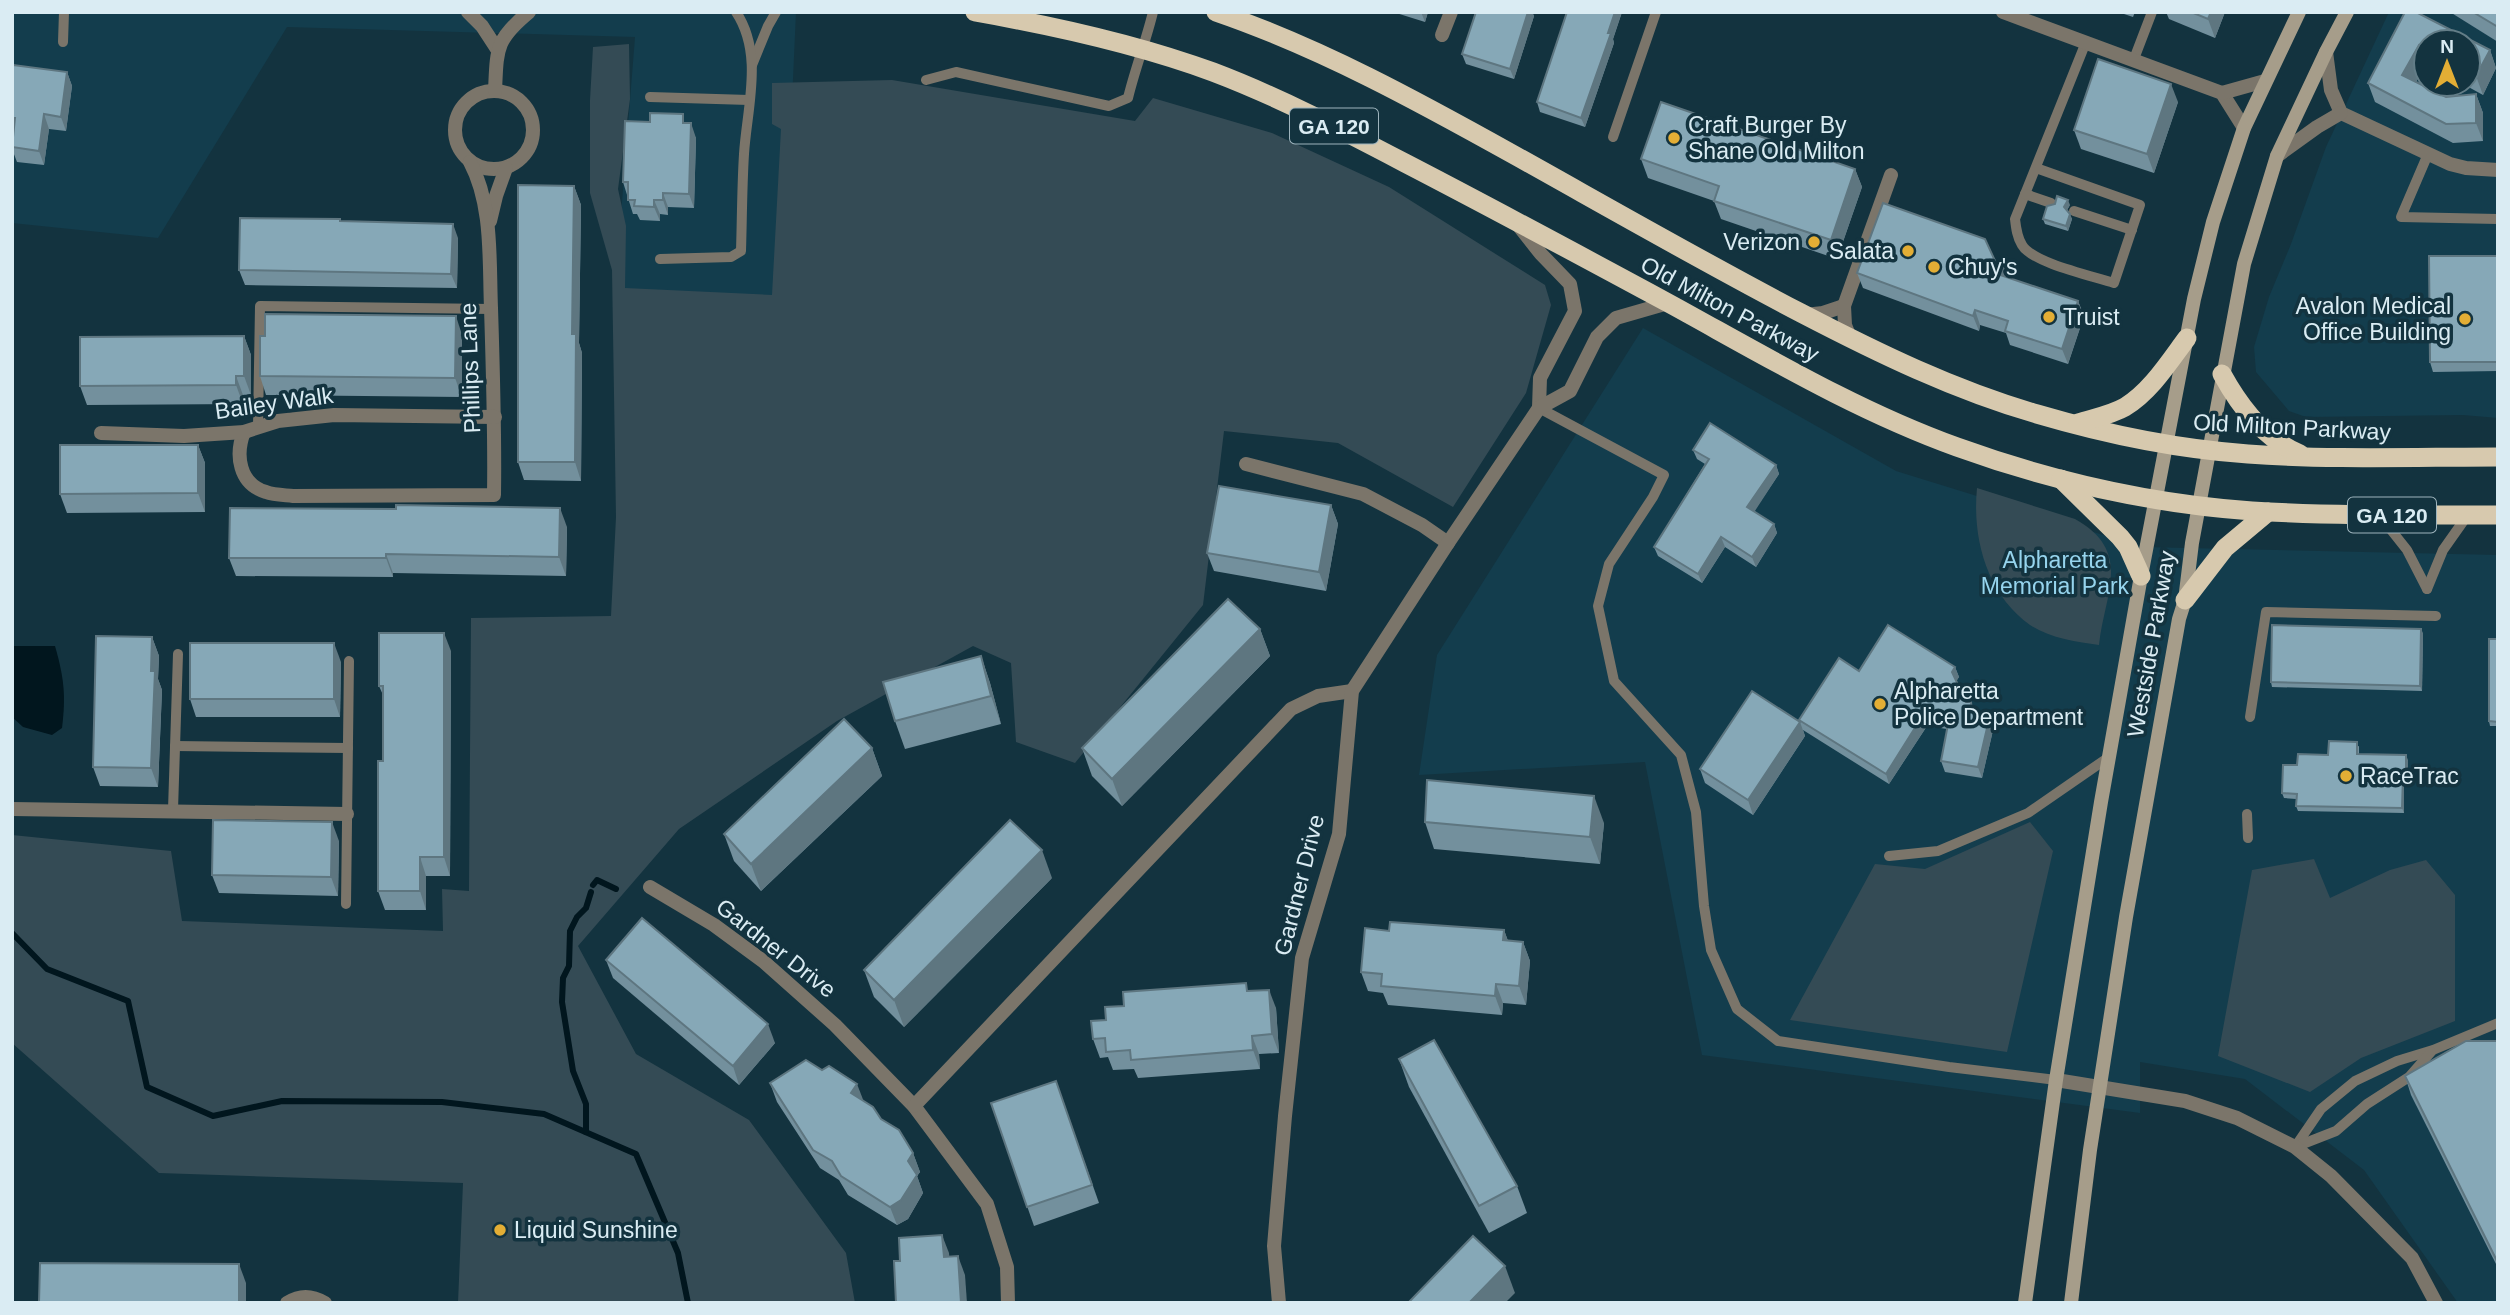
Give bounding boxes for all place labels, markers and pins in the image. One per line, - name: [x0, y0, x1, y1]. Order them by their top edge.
- place label: Craft Burger By Shane Old Milton: [1688, 112, 1864, 164]
- marker: Craft Burger By Shane Old Milton: [1666, 130, 1682, 146]
- place label: Verizon: [1723, 229, 1800, 255]
- marker: Verizon: [1806, 234, 1822, 250]
- place label: Salata: [1829, 238, 1894, 264]
- marker: Salata: [1900, 243, 1916, 259]
- place label: Chuy's: [1948, 254, 2018, 280]
- marker: Chuy's: [1926, 259, 1942, 275]
- place label: Avalon Medical Office Building: [2295, 293, 2451, 345]
- place label: Truist: [2063, 304, 2120, 330]
- marker: Truist: [2041, 309, 2057, 325]
- marker: Avalon Medical Office Building: [2457, 311, 2473, 327]
- place label: Alpharetta Police Department: [1894, 678, 2084, 730]
- marker: Alpharetta Police Department: [1872, 696, 1888, 712]
- place label: RaceTrac: [2360, 763, 2459, 789]
- marker: RaceTrac: [2338, 768, 2354, 784]
- place label: Liquid Sunshine: [514, 1217, 678, 1243]
- marker: Liquid Sunshine: [492, 1222, 508, 1238]

